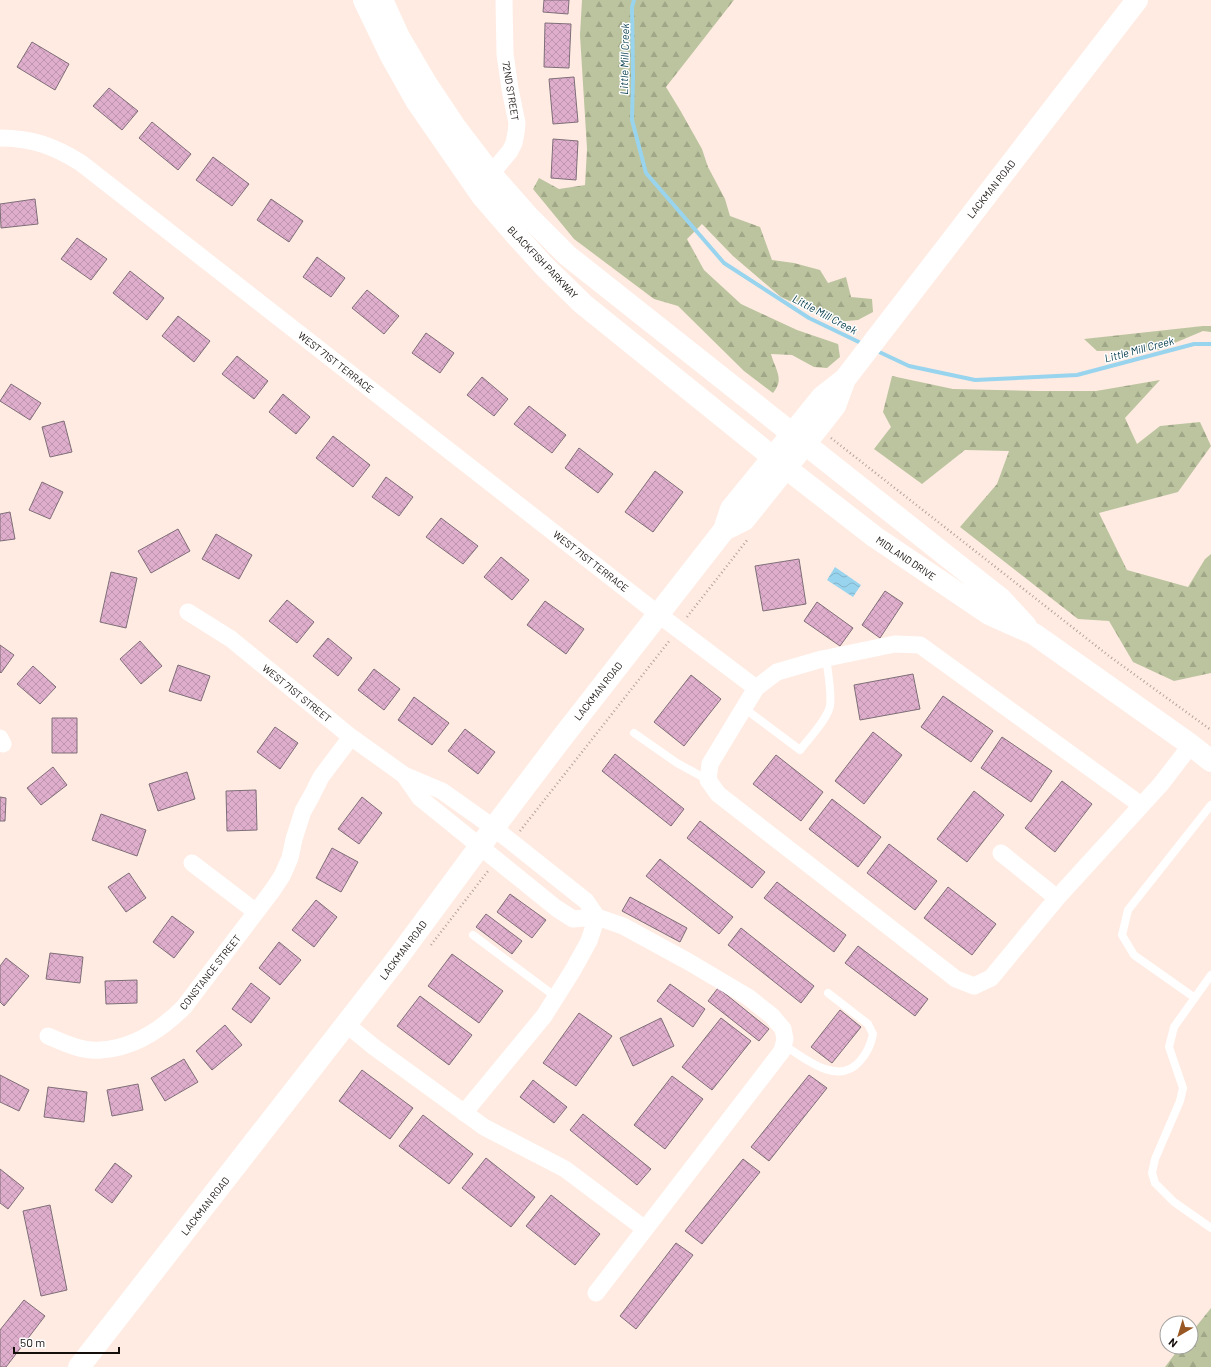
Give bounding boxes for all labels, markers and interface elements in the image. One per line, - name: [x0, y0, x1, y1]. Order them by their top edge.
- water label: Little Mill Creek: [617, 23, 631, 95]
- street label: 72ND STREET: [500, 60, 522, 122]
- street label: LACKMAN ROAD: [964, 157, 1018, 221]
- street label: BLACKFISH PARKWAY: [505, 223, 581, 301]
- water label: Little Mill Creek: [790, 292, 860, 337]
- street label: WEST 71ST TERRACE: [296, 329, 376, 395]
- water label: Little Mill Creek: [1103, 333, 1176, 365]
- street label: WEST 71ST TERRACE: [551, 528, 631, 594]
- street label: MIDLAND DRIVE: [874, 534, 938, 582]
- street label: LACKMAN ROAD: [571, 659, 625, 723]
- street label: WEST 71ST STREET: [260, 662, 334, 725]
- street label: LACKMAN ROAD: [377, 918, 429, 982]
- street label: CONSTANCE STREET: [177, 932, 243, 1012]
- street label: LACKMAN ROAD: [178, 1174, 232, 1238]
- north arrow: [1159, 1315, 1199, 1355]
- scale bar: [14, 1329, 119, 1355]
- text: 50 m: [20, 1335, 45, 1349]
- text: N: [1166, 1336, 1179, 1351]

